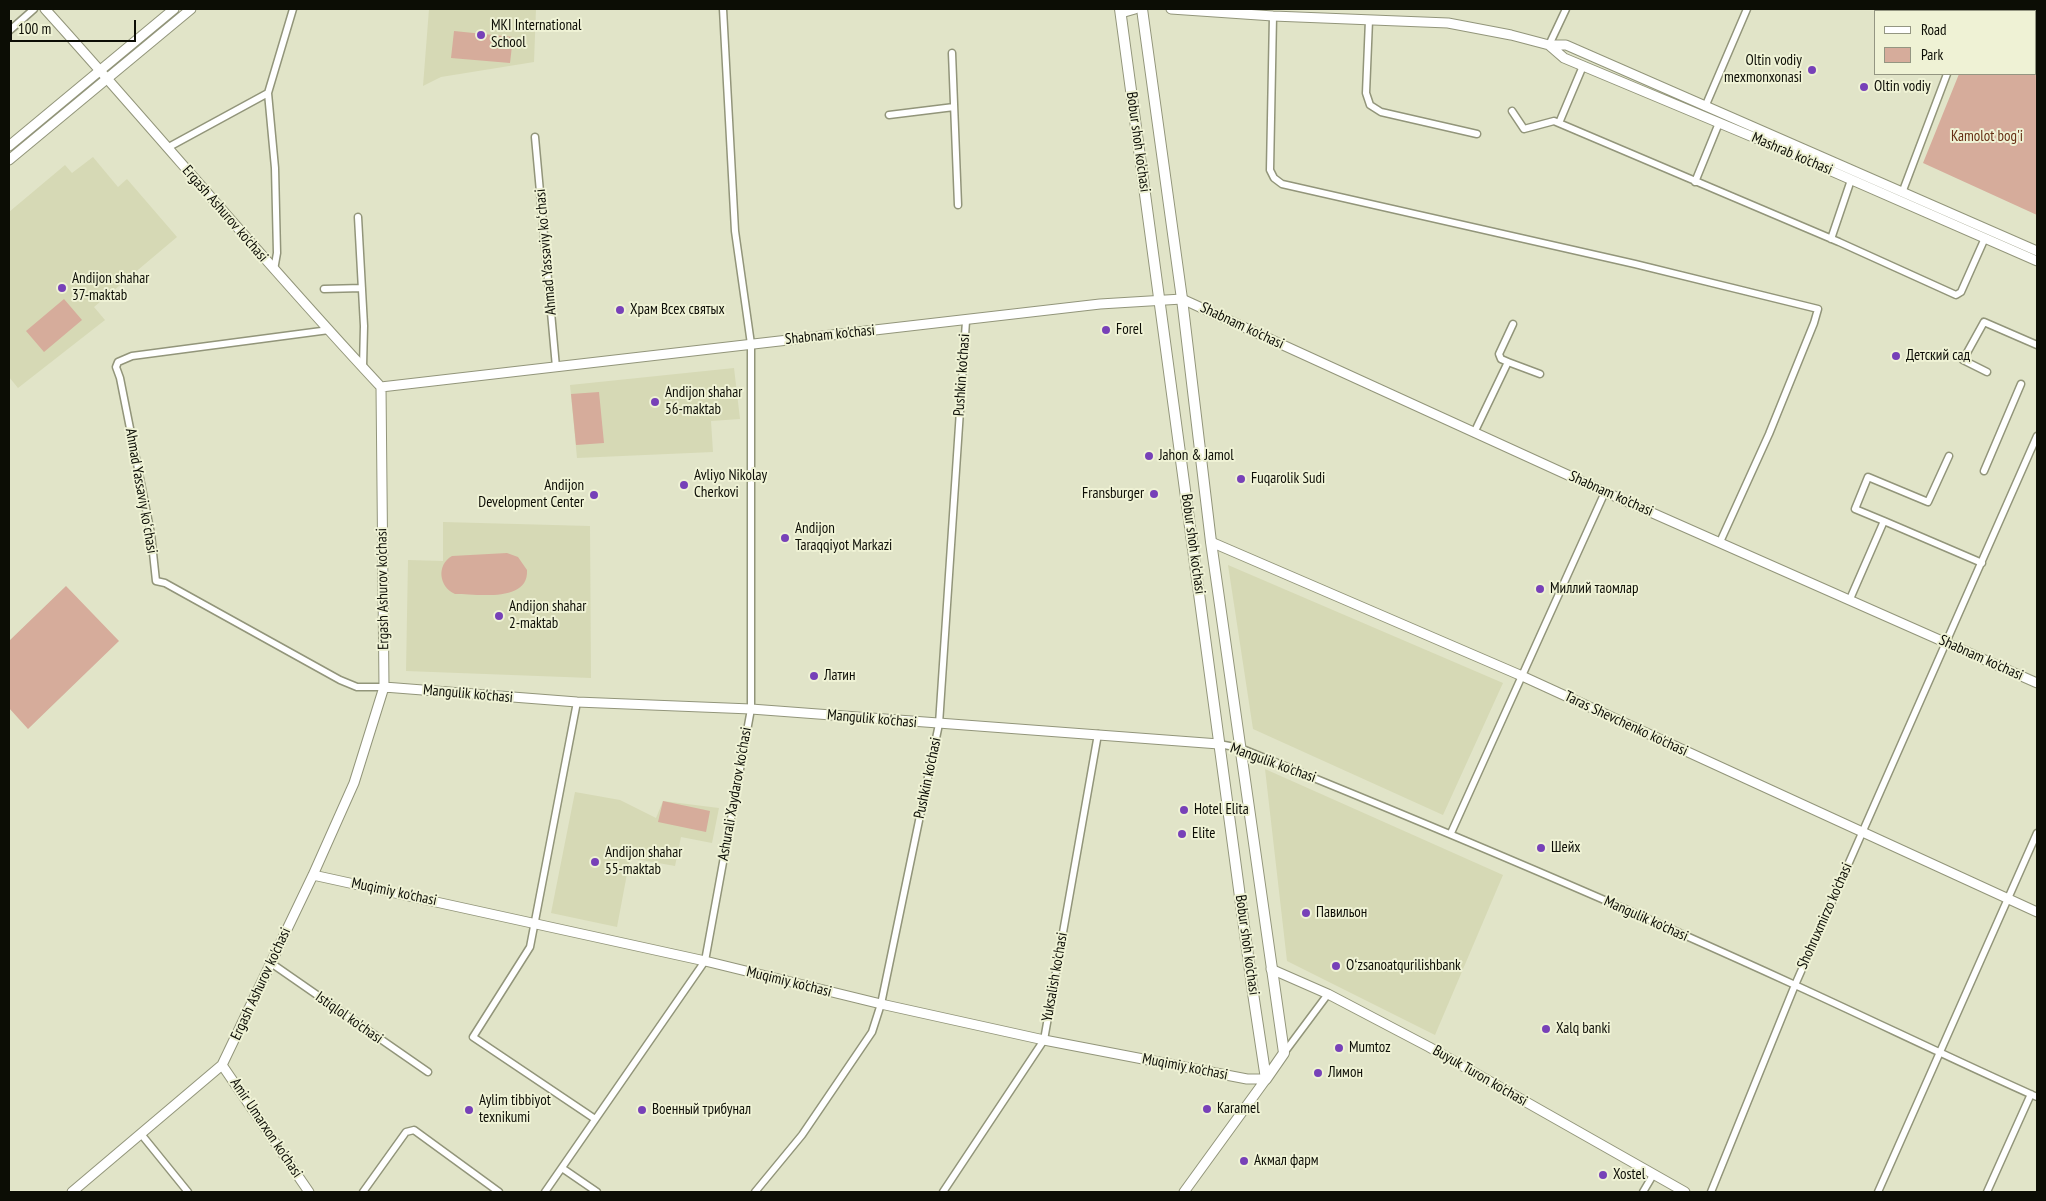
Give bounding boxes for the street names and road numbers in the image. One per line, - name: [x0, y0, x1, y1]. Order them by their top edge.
- street label: Bobur shoh ko'chasi: [1122, 91, 1154, 193]
- street label: Mashrab ko'chasi: [1749, 129, 1835, 179]
- street label: Ergash Ashurov ko'chasi: [178, 162, 272, 266]
- street label: Ahmad Yassaviy koʻchasi: [532, 188, 560, 316]
- street label: Shabnam ko'chasi: [1197, 299, 1287, 353]
- street label: Shabnam ko'chasi: [784, 321, 876, 349]
- street label: Pushkin ko'chasi: [950, 333, 974, 417]
- street label: Ahmad Yassaviy koʻchasi: [121, 427, 161, 555]
- street label: Shabnam ko'chasi: [1566, 467, 1656, 521]
- street label: Bobur shoh ko'chasi: [1177, 493, 1209, 595]
- street label: Ergash Ashurov ko'chasi: [373, 528, 393, 650]
- street label: Shabnam ko'chasi: [1936, 631, 2026, 685]
- street label: Mangulik ko'chasi: [422, 681, 514, 707]
- street label: Taras Shevchenko ko'chasi: [1562, 688, 1690, 760]
- street label: Mangulik ko'chasi: [826, 706, 918, 732]
- street label: Ashurali Xaydarov ko'chasi: [714, 726, 756, 862]
- street label: Pushkin ko'chasi: [911, 736, 945, 820]
- street label: Mangulik ko'chasi: [1228, 739, 1318, 787]
- street label: Shohruxmirzo ko'chasi: [1794, 860, 1856, 972]
- street label: Muqimiy ko'chasi: [350, 874, 438, 910]
- street label: Mangulik ko'chasi: [1601, 892, 1691, 946]
- street label: Bobur shoh ko'chasi: [1231, 894, 1263, 996]
- street label: Ergash Ashurov ko'chasi: [227, 925, 295, 1043]
- street label: Yuksalish ko'chasi: [1038, 931, 1072, 1023]
- street label: Muqimiy ko'chasi: [745, 963, 833, 1001]
- street label: Istiqlol ko'chasi: [312, 988, 386, 1048]
- street label: Buyuk Turon ko'chasi: [1430, 1042, 1530, 1110]
- street label: Muqimiy ko'chasi: [1141, 1050, 1229, 1084]
- street label: Amir Umarxon ko'chasi: [226, 1075, 306, 1181]

